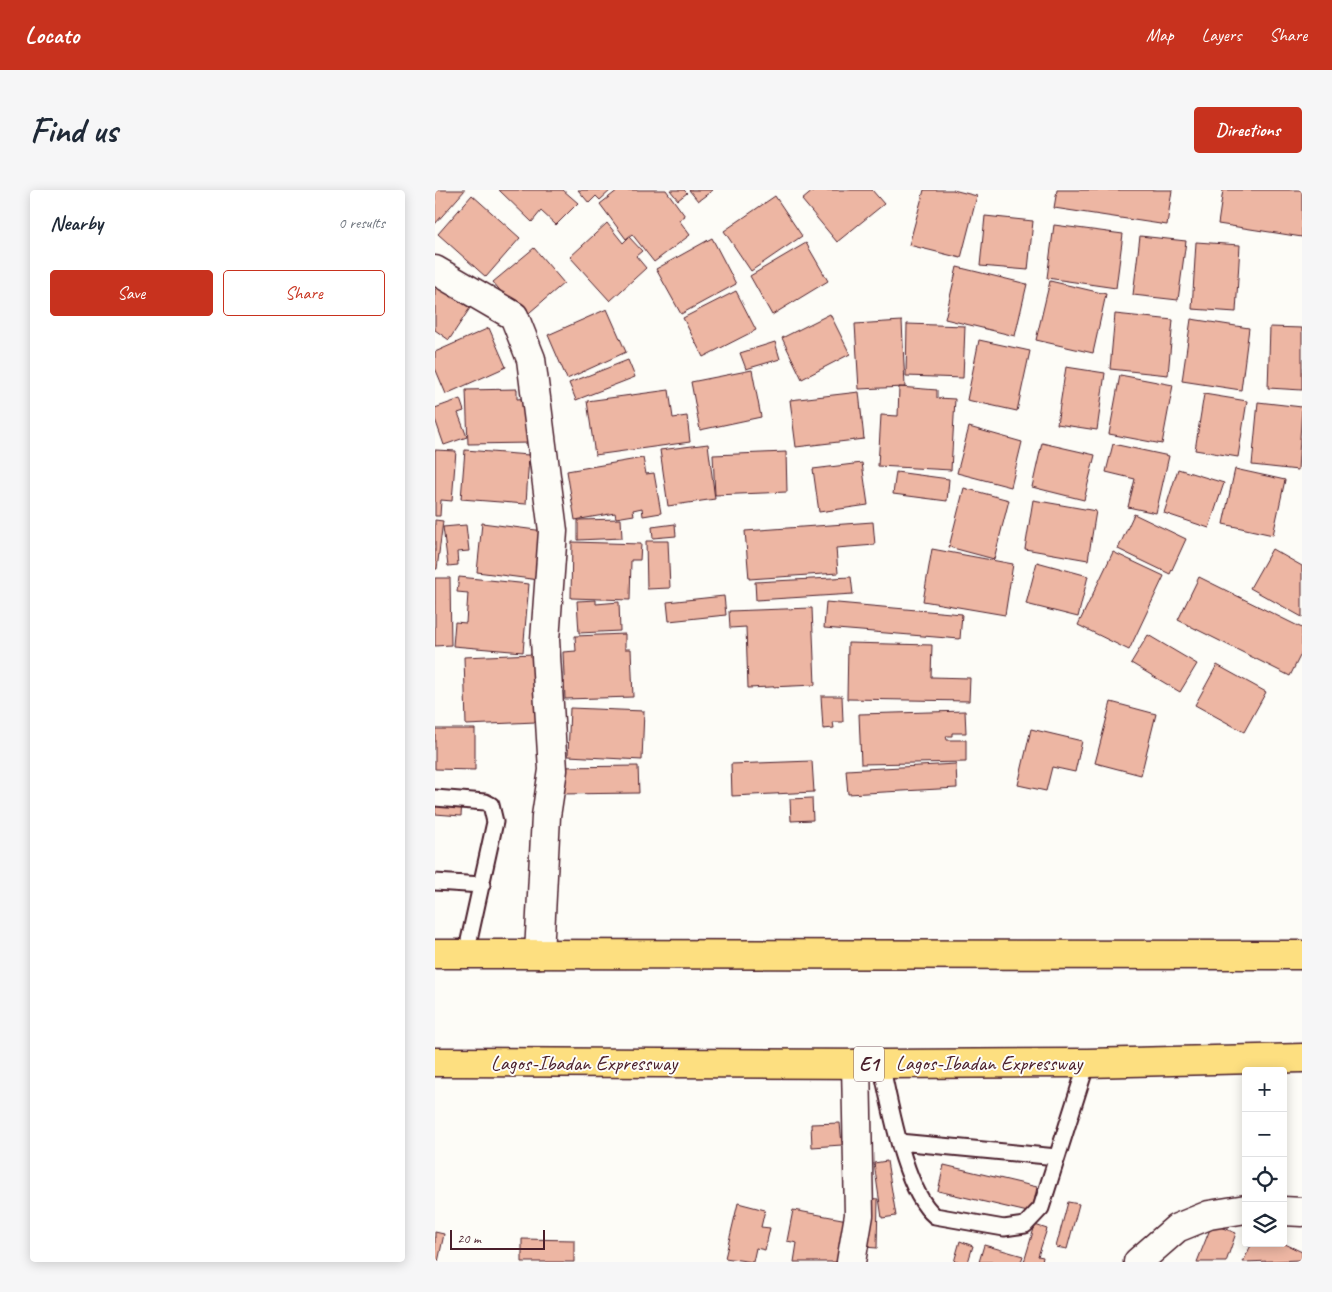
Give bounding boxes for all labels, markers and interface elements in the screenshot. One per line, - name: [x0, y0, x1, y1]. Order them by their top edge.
- text: Locato: [25, 20, 79, 50]
- text: Map: [1146, 24, 1174, 46]
- text: Layers: [1202, 24, 1241, 46]
- text: Share: [1269, 24, 1307, 46]
- button: Directions: [1194, 107, 1302, 153]
- text: Find us: [30, 108, 117, 153]
- text: Nearby: [50, 210, 103, 236]
- text: 0 results: [338, 213, 385, 233]
- button: Save: [50, 270, 213, 316]
- button: Share: [223, 270, 385, 316]
- road number: E1: [854, 1046, 884, 1082]
- street label: Lagos-Ibadan Expressway: [491, 1050, 679, 1076]
- street label: Lagos-Ibadan Expressway: [896, 1050, 1084, 1076]
- map controls: [1242, 1067, 1287, 1247]
- button: +: [1242, 1067, 1287, 1112]
- button: −: [1242, 1112, 1287, 1157]
- button: locate: [1242, 1157, 1287, 1202]
- button: layers: [1242, 1202, 1287, 1247]
- scale bar: [450, 1227, 545, 1250]
- text: 20 m: [457, 1230, 481, 1247]

